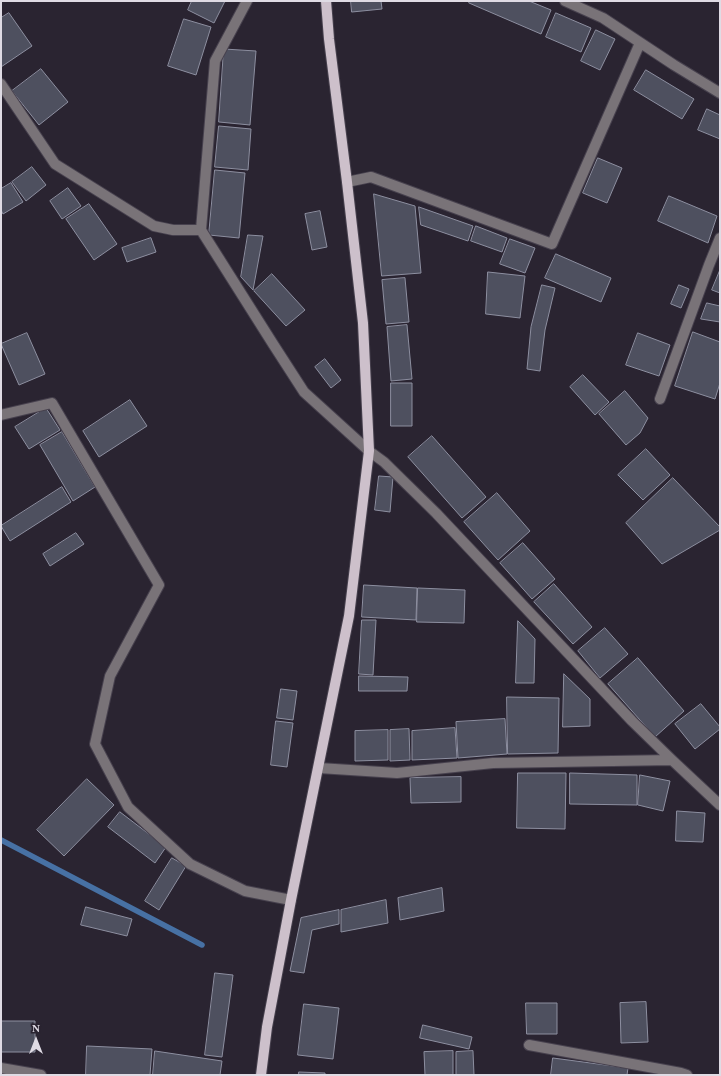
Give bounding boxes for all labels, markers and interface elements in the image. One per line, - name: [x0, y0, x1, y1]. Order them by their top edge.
- north arrow: [16, 1020, 56, 1060]
- text: N: [32, 1022, 40, 1034]

